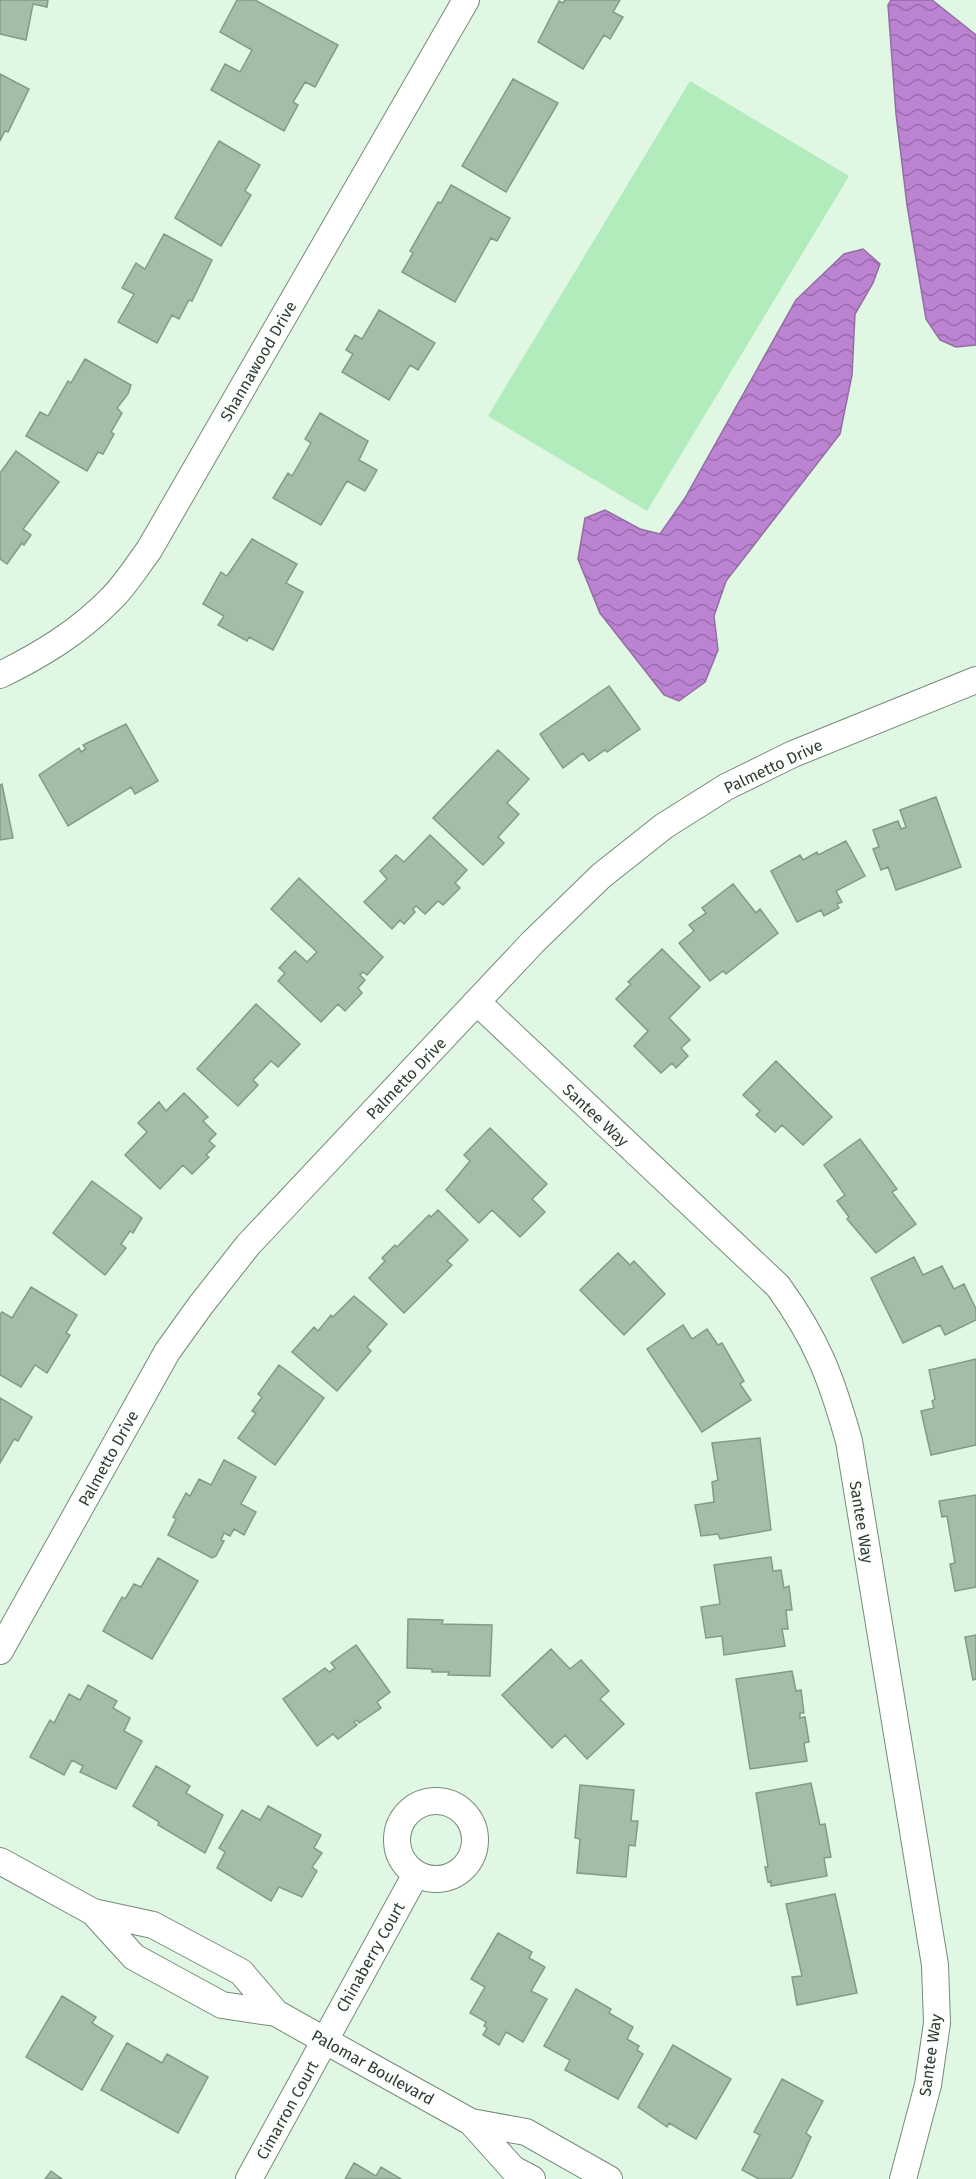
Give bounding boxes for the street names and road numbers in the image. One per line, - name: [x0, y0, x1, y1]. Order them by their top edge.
- street label: Shannawood Drive: [216, 298, 301, 425]
- street label: Palmetto Drive: [721, 735, 825, 798]
- street label: Palmetto Drive: [363, 1033, 450, 1123]
- street label: Santee Way: [559, 1080, 633, 1151]
- street label: Palmetto Drive: [74, 1407, 143, 1509]
- street label: Santee Way: [846, 1480, 877, 1565]
- street label: Chinaberry Court: [332, 1899, 409, 2016]
- street label: Santee Way: [915, 2012, 946, 2098]
- street label: Palomar Boulevard: [308, 2026, 437, 2109]
- street label: Cimarron Court: [252, 2057, 323, 2163]

